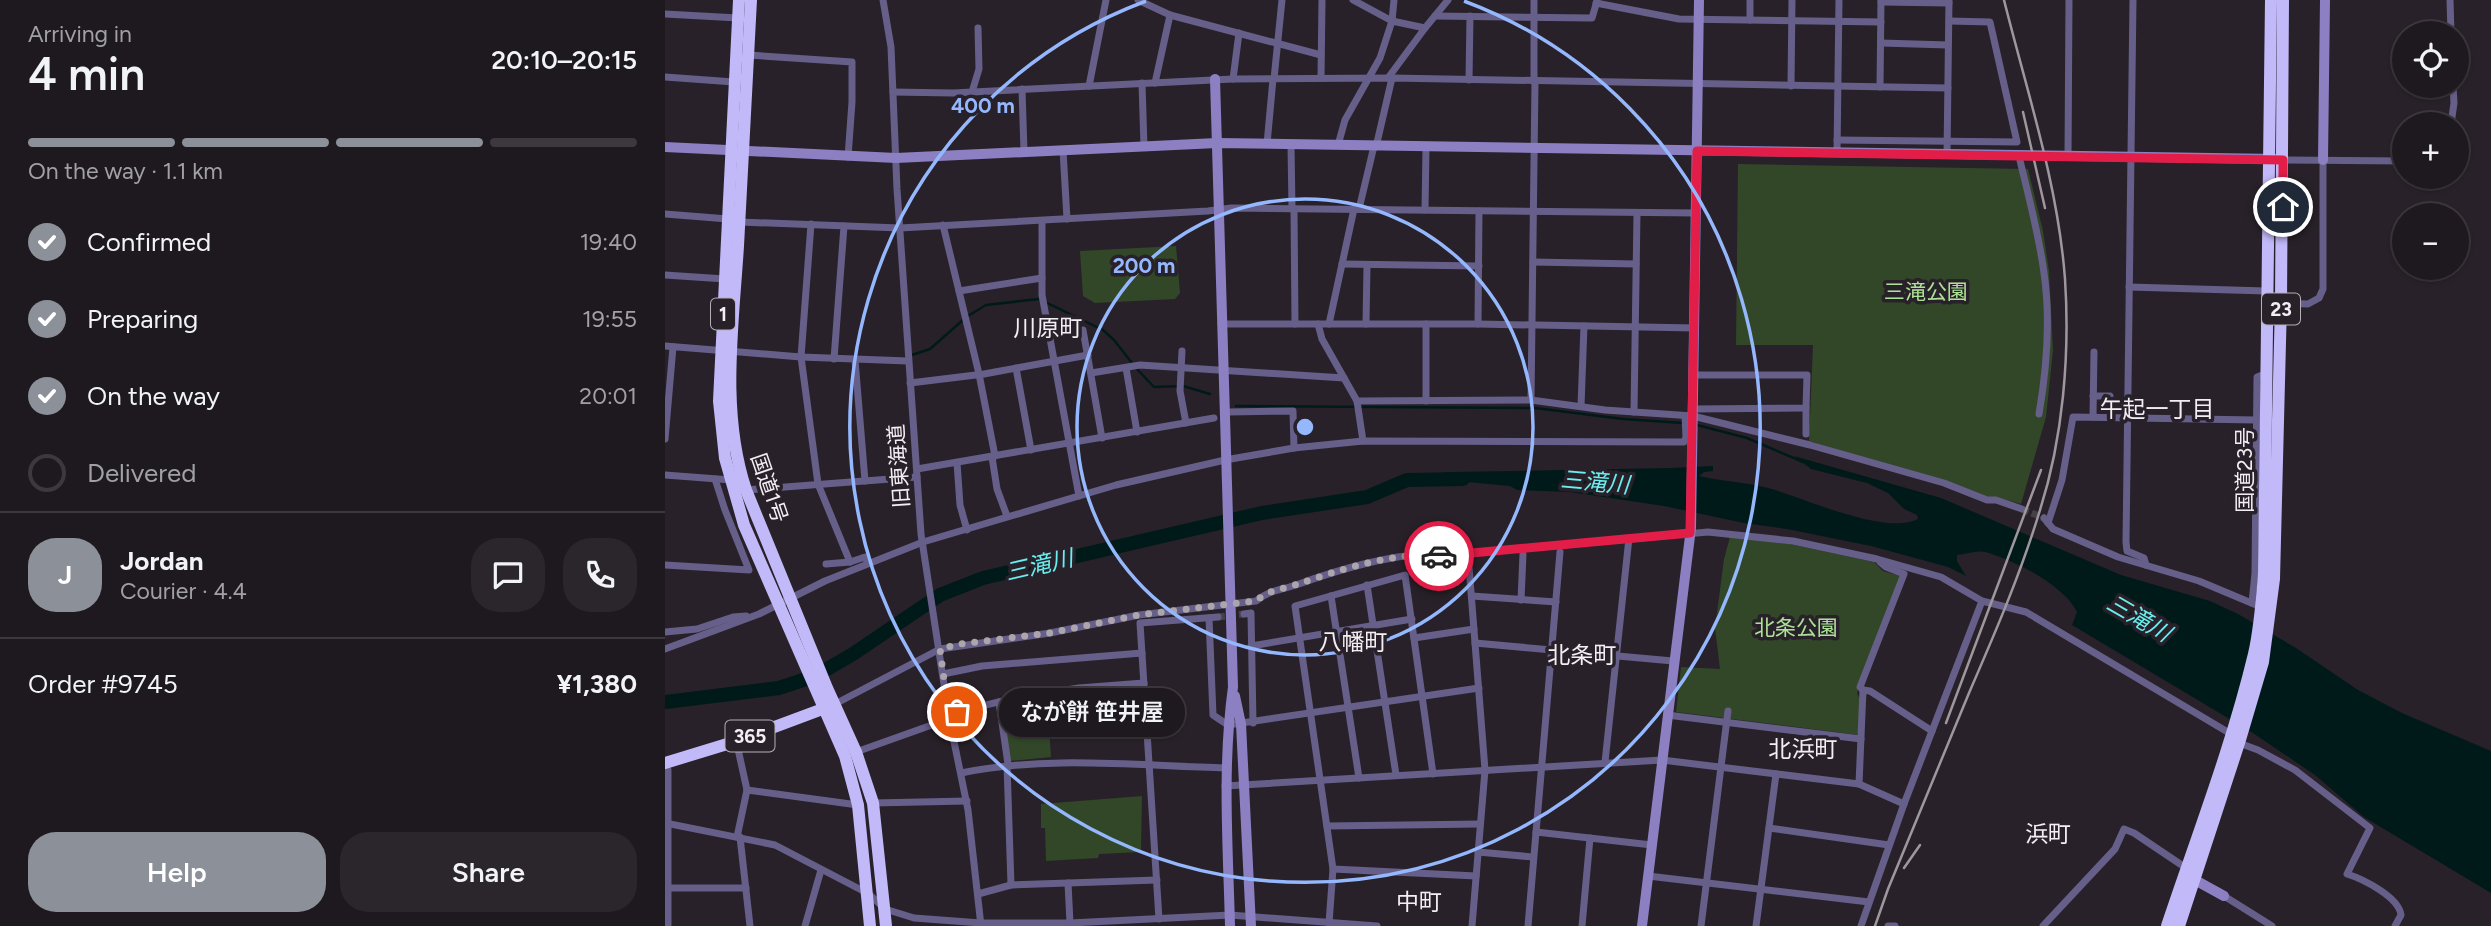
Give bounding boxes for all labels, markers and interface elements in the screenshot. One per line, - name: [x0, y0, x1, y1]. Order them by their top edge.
- text: Arriving in: [28, 20, 132, 48]
- map controls: [2392, 21, 2469, 280]
- button: locate: [2392, 21, 2469, 98]
- text: 20:10–20:15: [491, 44, 637, 76]
- text: 4 min: [28, 46, 145, 102]
- text: 400 m: [951, 93, 1015, 118]
- button: +: [2392, 112, 2469, 189]
- text: On the way · 1.1 km: [28, 157, 223, 185]
- pin: [2253, 177, 2313, 237]
- icon: home: [2264, 188, 2302, 226]
- button: −: [2392, 203, 2469, 280]
- icon: check: [28, 223, 66, 261]
- text: Confirmed: [87, 226, 211, 258]
- text: 19:40: [580, 228, 637, 256]
- text: 200 m: [1113, 253, 1175, 278]
- park label: 三滝公園: [1884, 279, 1968, 304]
- road number: 23: [2262, 294, 2300, 324]
- road number: 1: [711, 298, 735, 330]
- icon: check: [28, 300, 66, 338]
- text: Preparing: [87, 303, 198, 335]
- text: 19:55: [582, 305, 637, 333]
- district label: 川原町: [1014, 314, 1083, 342]
- icon: check: [28, 377, 66, 415]
- text: On the way: [87, 380, 220, 412]
- text: 20:01: [579, 382, 637, 410]
- district label: 午起一丁目: [2100, 395, 2215, 423]
- centre of rings: [1293, 415, 1317, 439]
- street label: 旧東海道: [883, 423, 914, 509]
- street label: 国道23号: [2232, 427, 2257, 513]
- street label: 国道1号: [746, 450, 793, 526]
- text: Delivered: [87, 457, 196, 489]
- water label: 三滝川: [1559, 465, 1634, 499]
- courier: [1404, 521, 1474, 591]
- icon: car: [1420, 537, 1458, 575]
- button: chat: [471, 538, 545, 612]
- button: phone: [563, 538, 637, 612]
- water label: 三滝川: [1002, 543, 1079, 586]
- text: Jordan: [120, 545, 203, 577]
- text: J: [58, 559, 72, 591]
- text: Courier · 4.4: [120, 577, 247, 605]
- water label: 三滝川: [2102, 589, 2178, 649]
- park label: 北条公園: [1754, 615, 1838, 640]
- district label: 八幡町: [1319, 628, 1388, 656]
- district label: 北条町: [1548, 641, 1617, 669]
- text: Order #9745: [28, 668, 178, 700]
- text: ¥1,380: [557, 668, 637, 700]
- pin: [927, 682, 987, 742]
- callout: なが餅 笹井屋: [999, 688, 1185, 736]
- icon: bag: [938, 693, 976, 731]
- text: なが餅 笹井屋: [1020, 698, 1164, 726]
- road number: 365: [725, 720, 775, 751]
- district label: 北浜町: [1769, 735, 1838, 763]
- district label: 浜町: [2025, 820, 2071, 848]
- button: Help: [28, 832, 326, 912]
- button: Share: [340, 832, 637, 912]
- district label: 中町: [1396, 888, 1442, 916]

